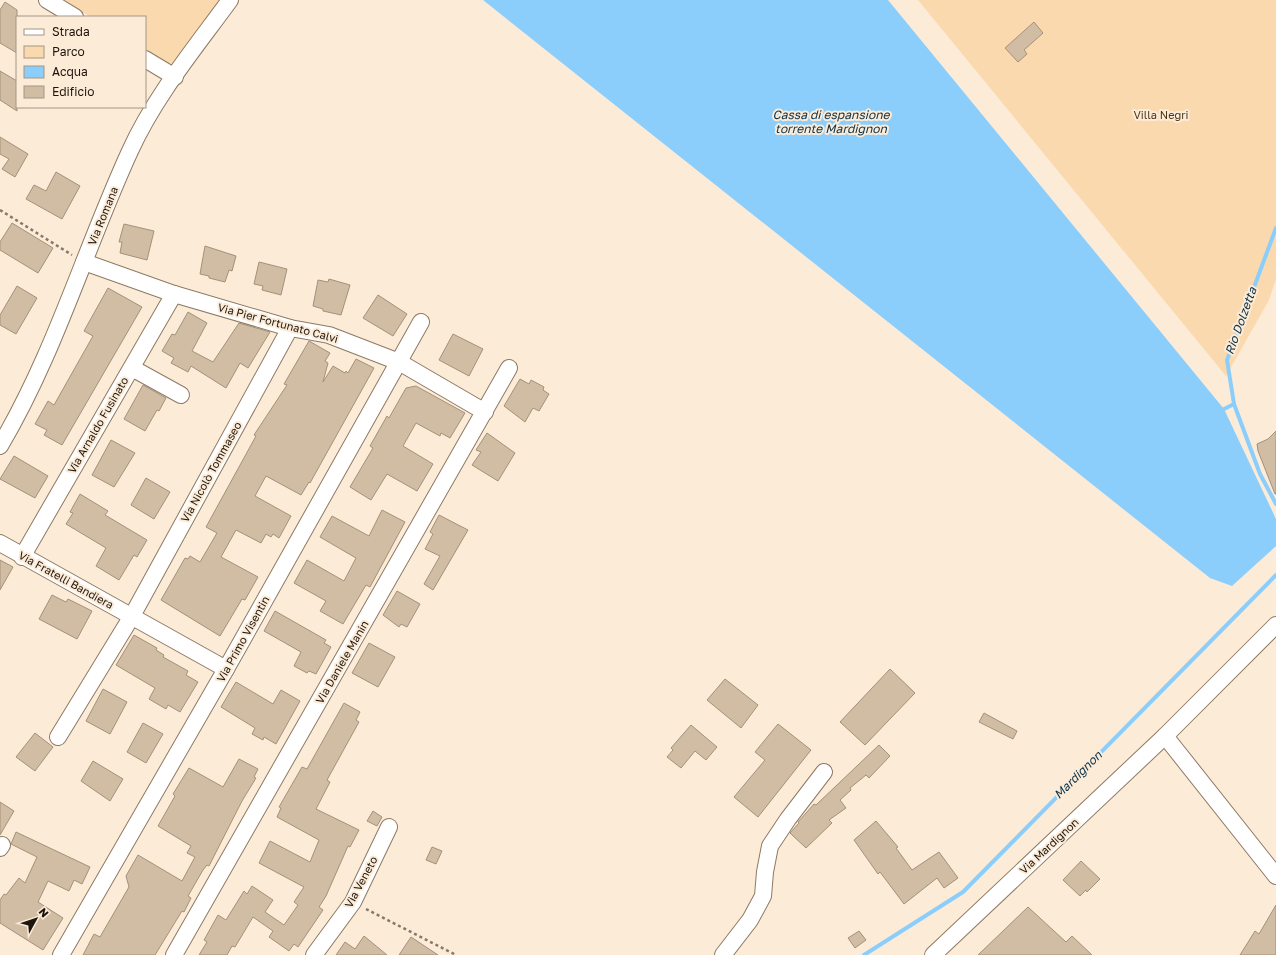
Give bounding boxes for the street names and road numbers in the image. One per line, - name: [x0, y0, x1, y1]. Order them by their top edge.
- street label: Via Romana: [85, 185, 120, 247]
- street label: Via Pier Fortunato Calvi: [216, 300, 340, 345]
- street label: Via Arnaldo Fusinato: [65, 374, 131, 475]
- street label: Via Nicolò Tommaseo: [178, 419, 244, 524]
- street label: Via Fratelli Bandiera: [17, 548, 116, 611]
- street label: Via Primo Visentin: [214, 594, 272, 684]
- street label: Via Daniele Manin: [312, 618, 371, 706]
- street label: Via Mardignon: [1017, 815, 1081, 876]
- street label: Via Veneto: [342, 853, 380, 910]

